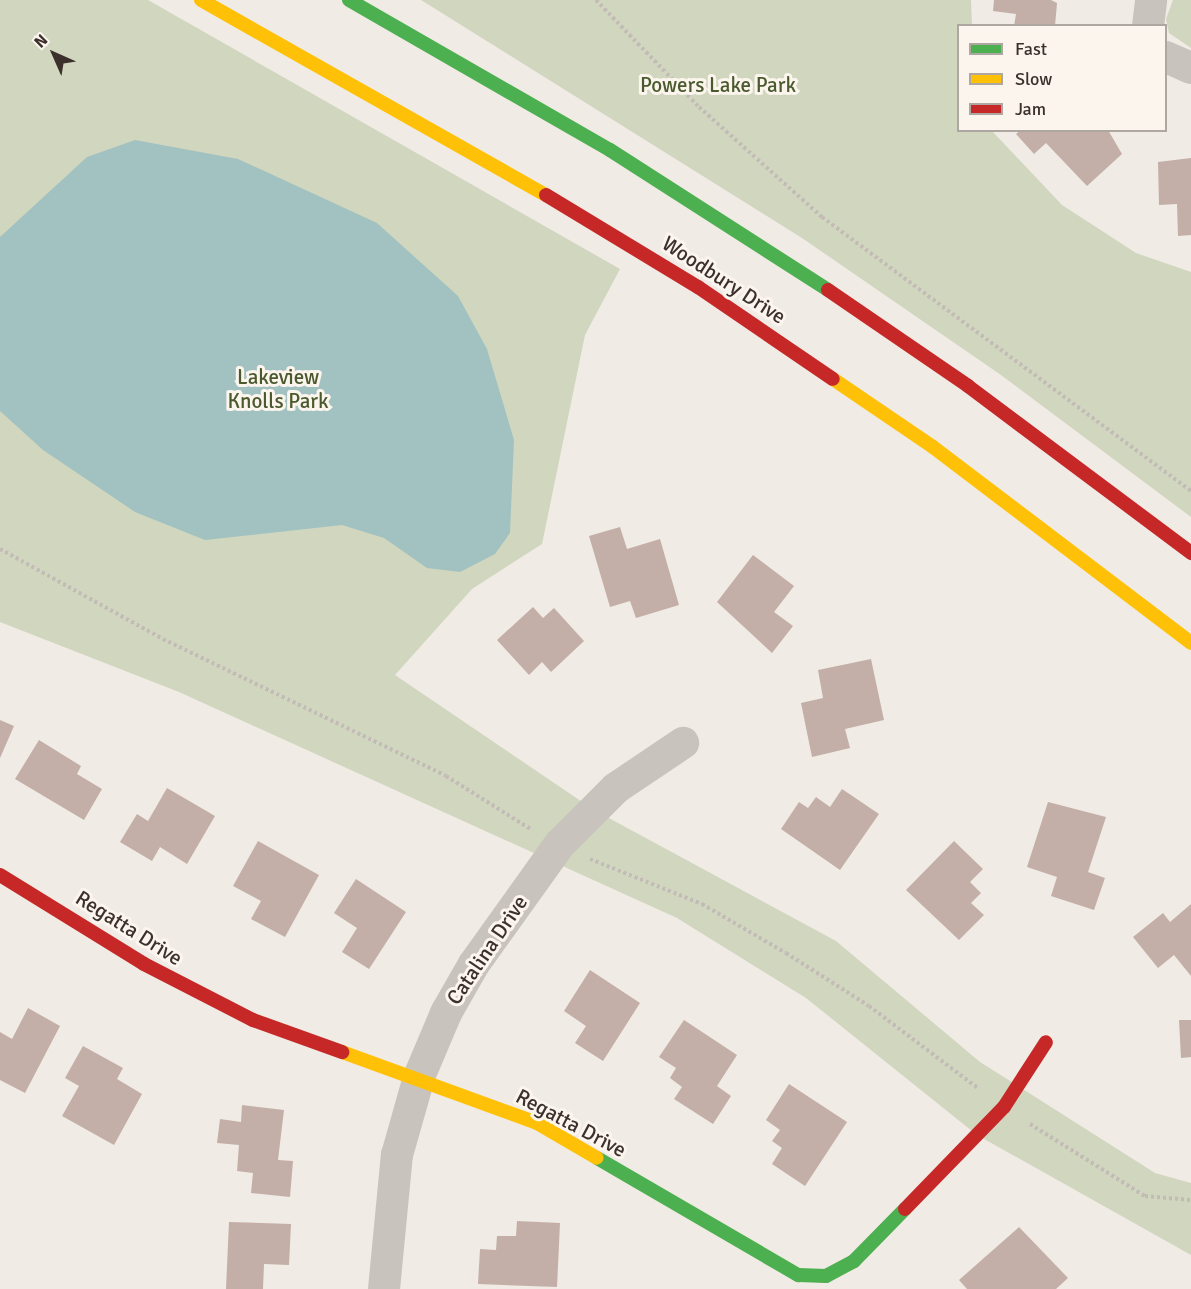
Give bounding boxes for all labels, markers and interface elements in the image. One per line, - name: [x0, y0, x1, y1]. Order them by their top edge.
- north arrow: [24, 24, 84, 84]
- legend: [957, 24, 1167, 132]
- text: N: [30, 30, 52, 52]
- text: Fast: [1015, 38, 1047, 60]
- text: Slow: [1015, 68, 1052, 90]
- park label: Powers Lake Park: [640, 72, 796, 98]
- text: Jam: [1015, 98, 1046, 120]
- street label: Woodbury Drive: [657, 231, 791, 329]
- park label: Lakeview Knolls Park: [227, 364, 329, 414]
- street label: Regatta Drive: [71, 885, 187, 971]
- street label: Catalina Drive: [441, 891, 533, 1009]
- street label: Regatta Drive: [512, 1083, 630, 1163]

